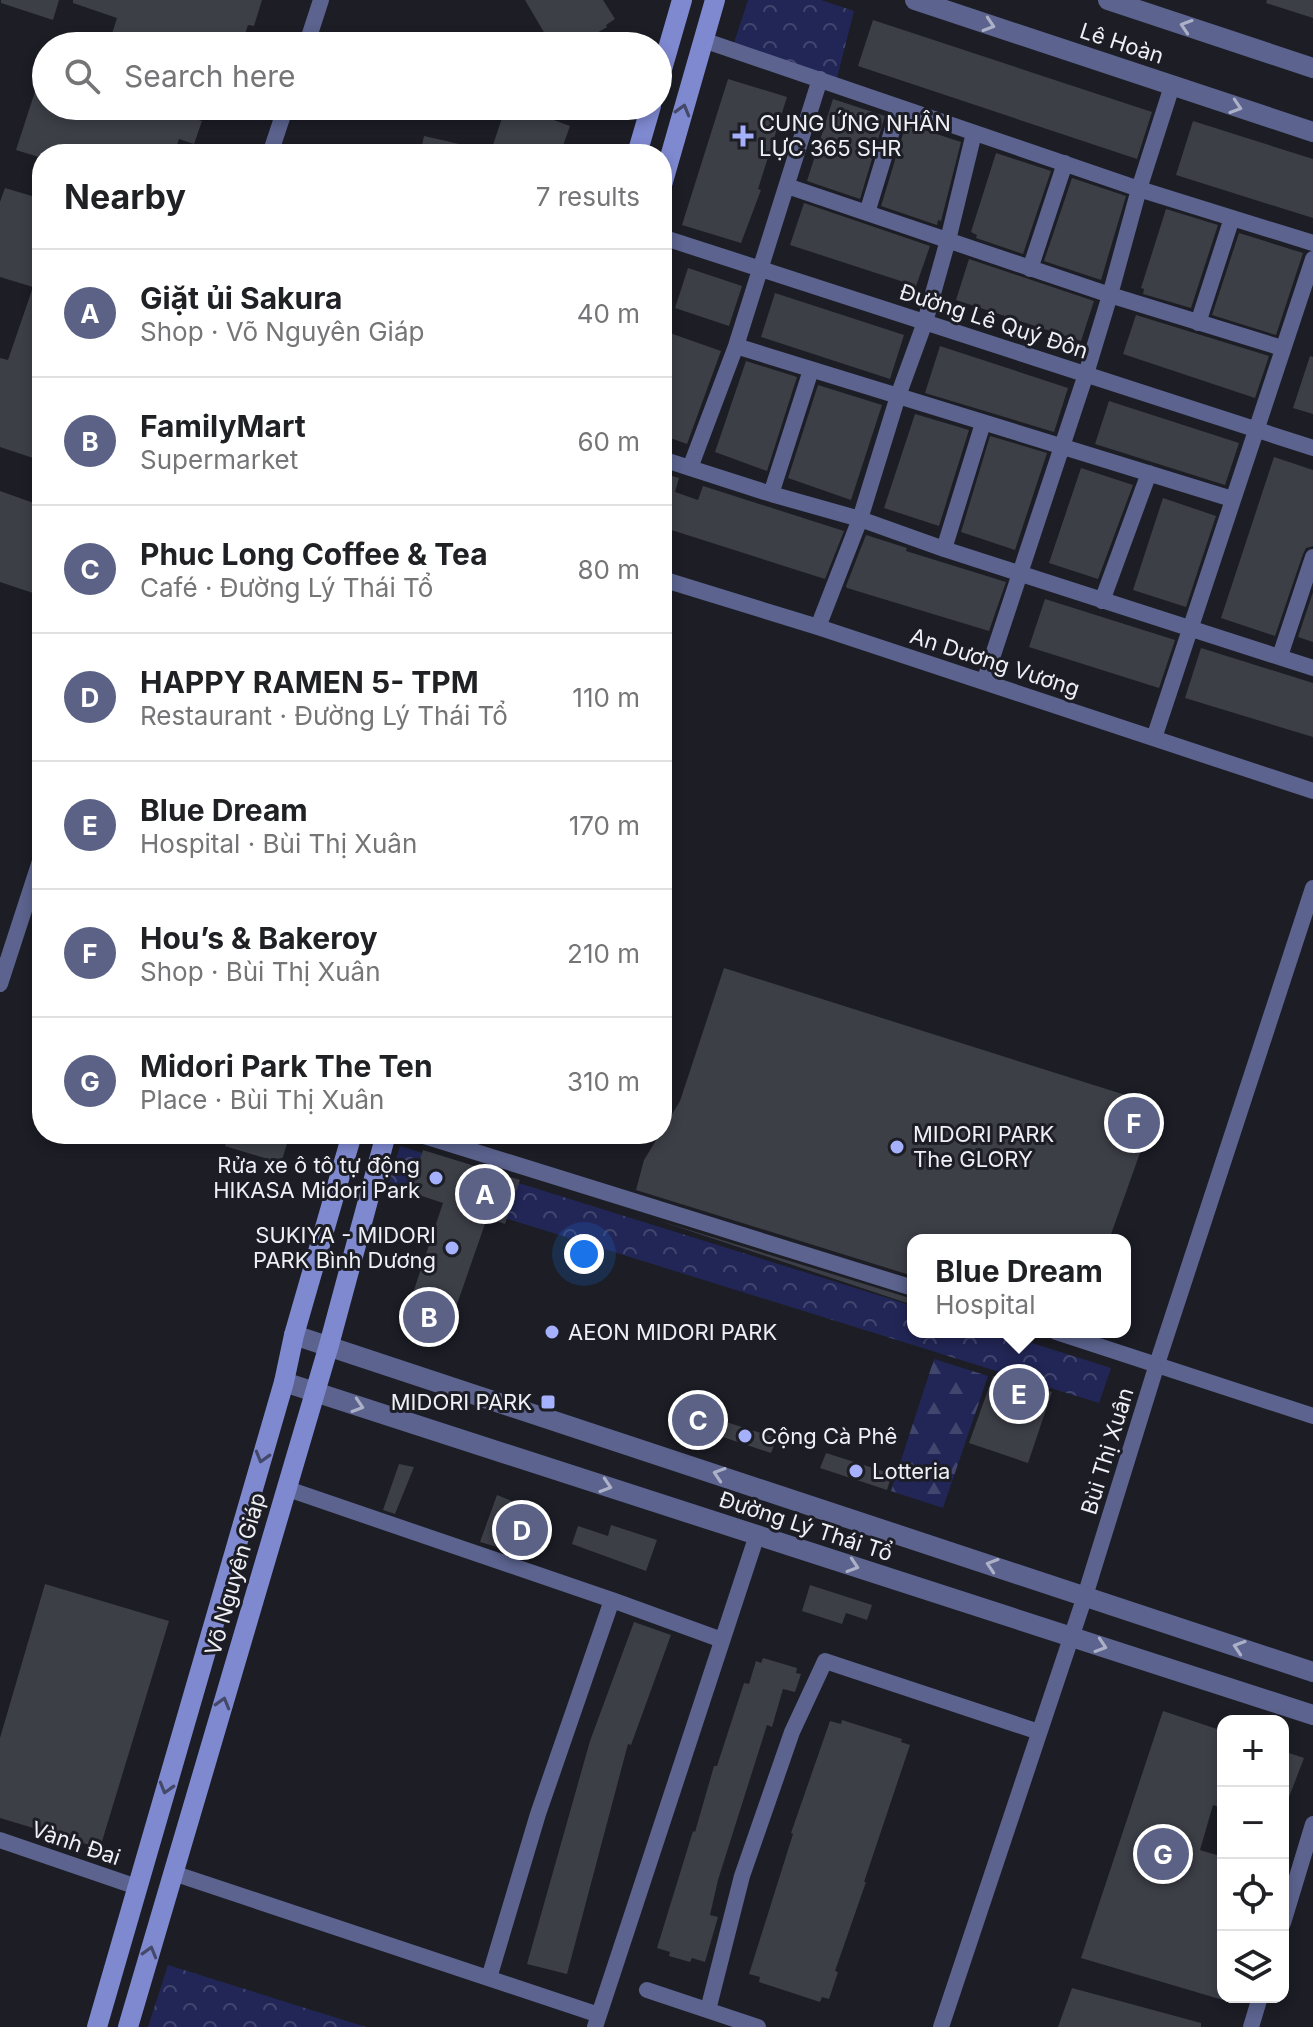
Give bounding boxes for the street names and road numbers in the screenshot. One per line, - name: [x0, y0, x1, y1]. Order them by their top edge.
- street label: Lê Hoàn: [1077, 17, 1167, 69]
- street label: Đường Lê Quý Đôn: [897, 278, 1091, 364]
- street label: An Dương Vương: [907, 622, 1083, 702]
- street label: Bùi Thị Xuân: [1075, 1385, 1139, 1517]
- street label: Đường Lý Thái Tổ: [716, 1486, 896, 1566]
- street label: Võ Nguyên Giáp: [199, 1490, 271, 1658]
- street label: Vành Đai: [28, 1816, 124, 1870]

